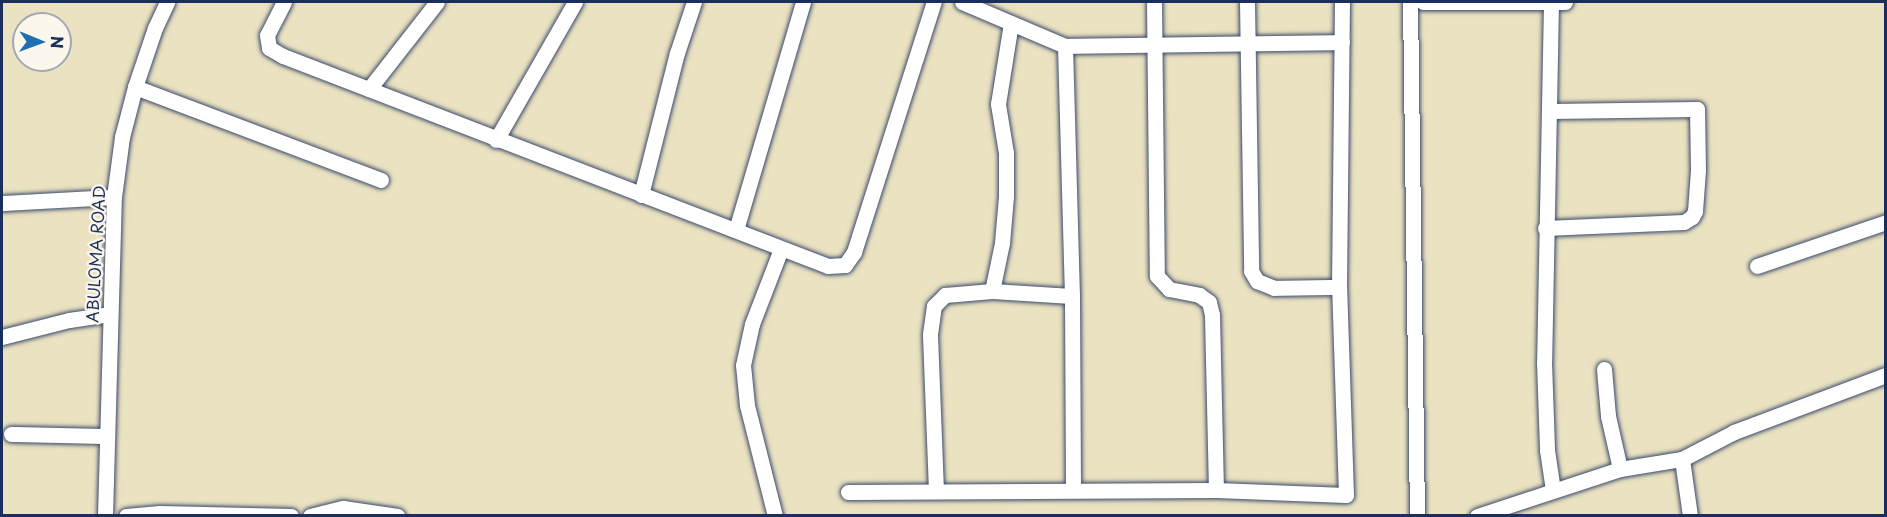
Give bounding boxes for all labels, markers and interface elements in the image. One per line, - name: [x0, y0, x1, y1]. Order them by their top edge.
- north arrow: [12, 12, 72, 72]
- text: N: [46, 36, 70, 49]
- street label: ABULOMA ROAD: [82, 185, 108, 323]

